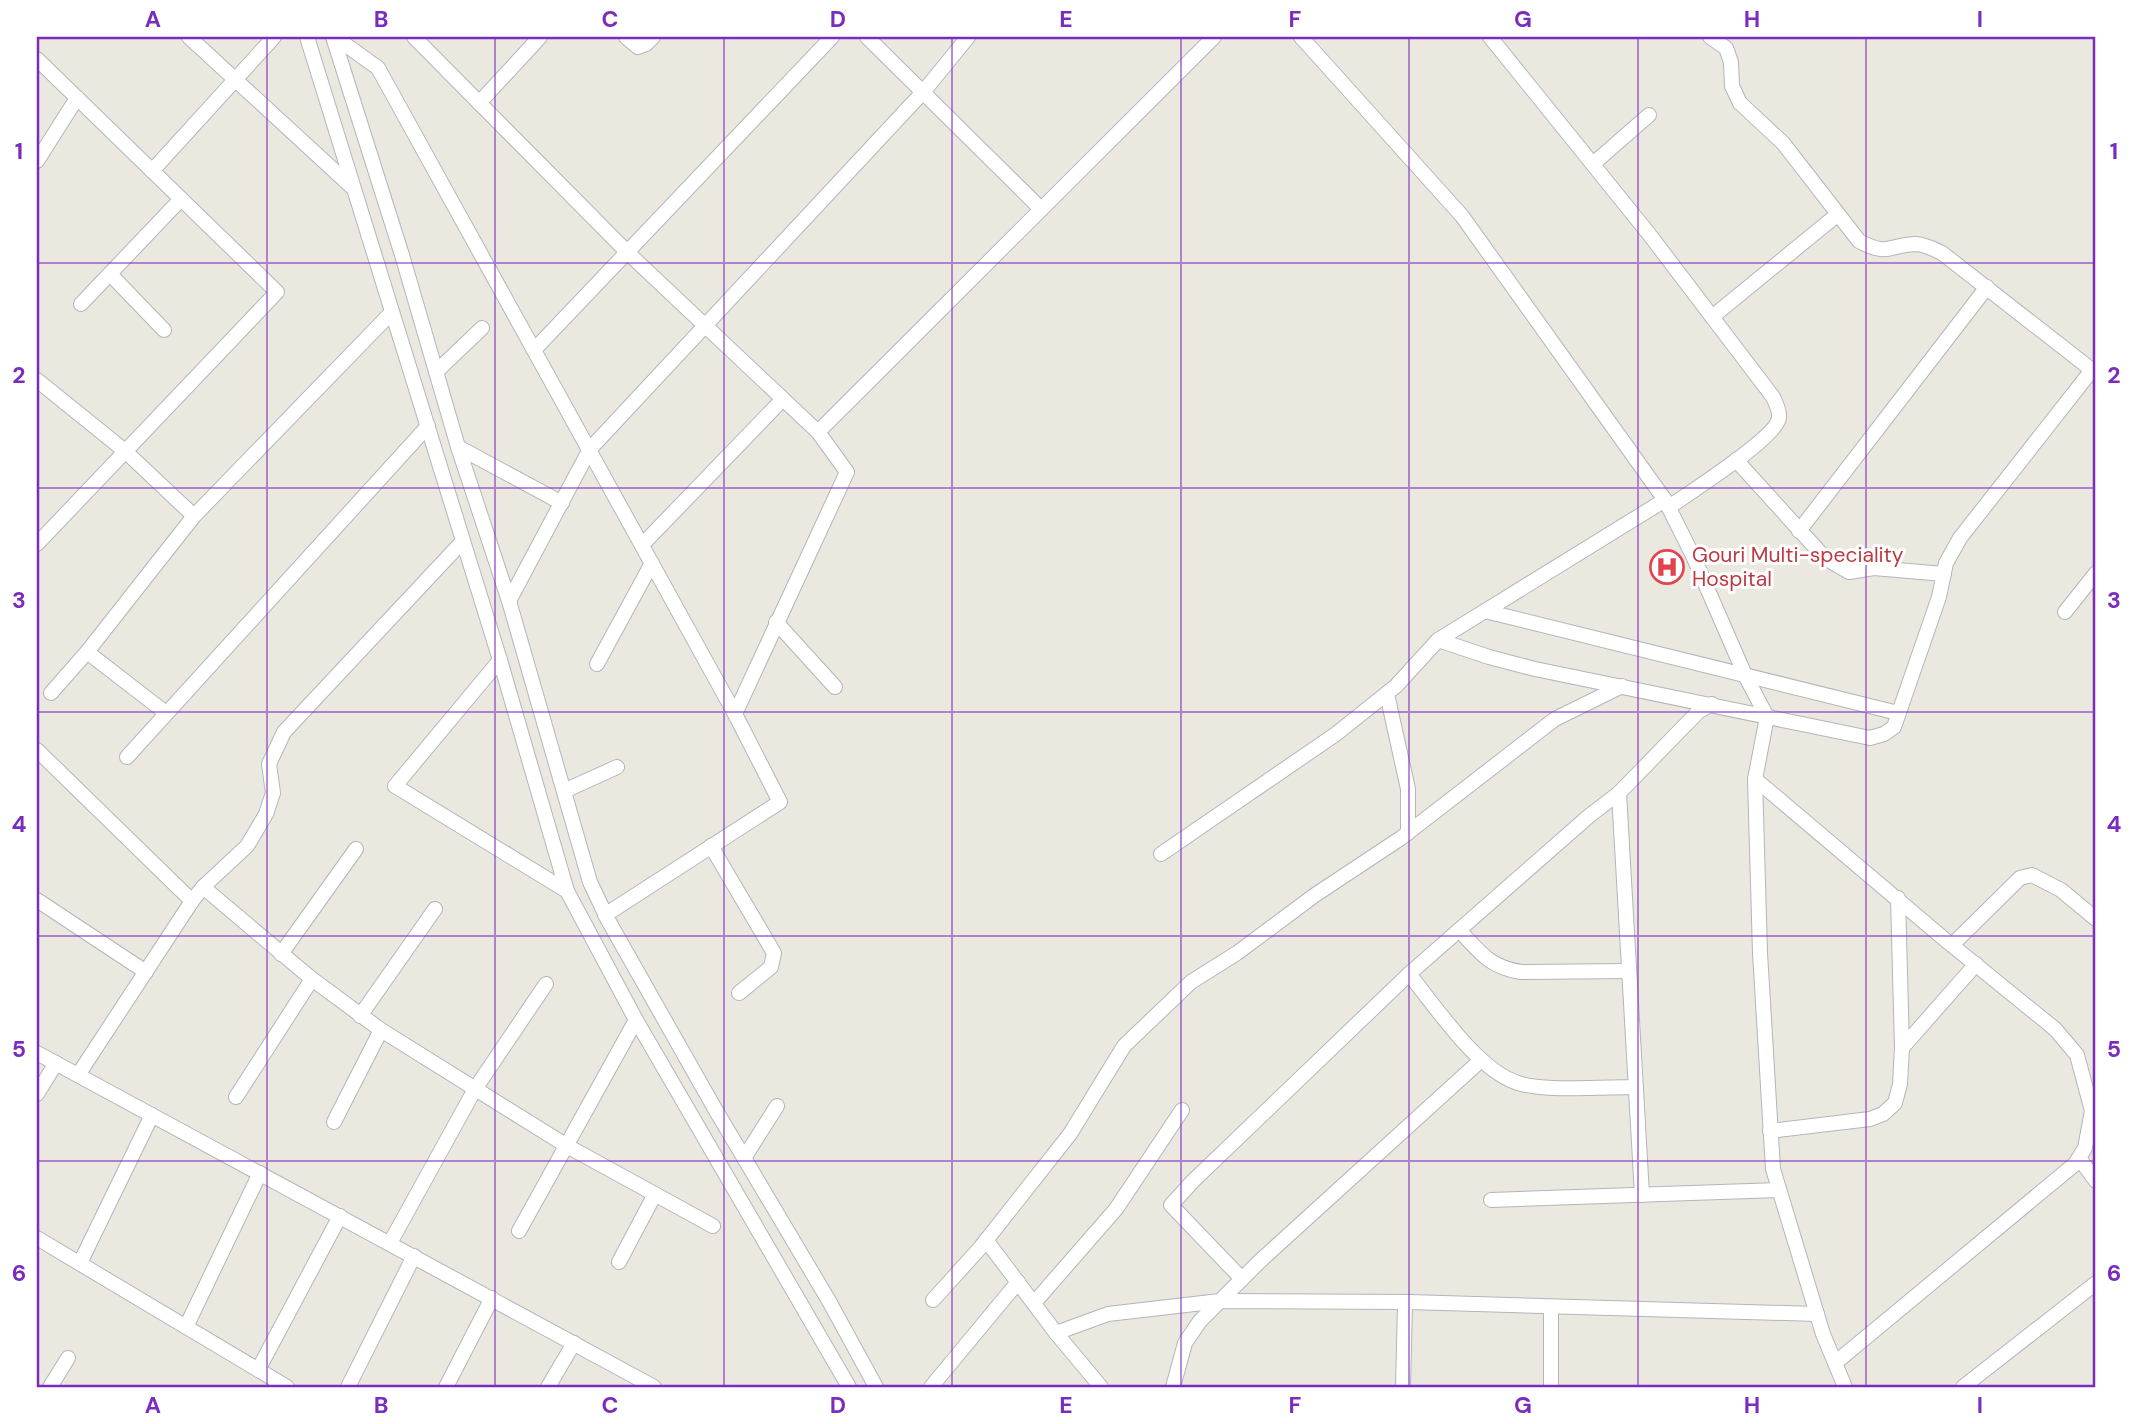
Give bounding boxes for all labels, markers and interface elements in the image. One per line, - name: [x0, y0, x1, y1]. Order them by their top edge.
- text: A: [145, 4, 161, 34]
- text: B: [374, 4, 388, 34]
- text: C: [602, 4, 618, 34]
- text: D: [830, 4, 846, 34]
- text: E: [1059, 4, 1073, 34]
- text: F: [1289, 4, 1302, 34]
- text: G: [1514, 4, 1532, 34]
- text: H: [1744, 4, 1760, 34]
- text: I: [1977, 4, 1983, 34]
- text: 1: [15, 136, 23, 166]
- text: 1: [2110, 136, 2118, 166]
- text: 2: [12, 360, 26, 390]
- text: 2: [2107, 360, 2121, 390]
- place label: Gouri Multi-speciality Hospital: [1692, 541, 1904, 593]
- hospital icon: Gouri Multi-speciality Hospital: [1648, 548, 1686, 586]
- text: 3: [12, 585, 26, 615]
- text: 3: [2107, 585, 2121, 615]
- text: 4: [12, 809, 27, 839]
- text: 4: [2107, 809, 2122, 839]
- text: 5: [12, 1034, 26, 1064]
- text: 5: [2107, 1034, 2121, 1064]
- text: 6: [12, 1258, 26, 1288]
- text: 6: [2107, 1258, 2121, 1288]
- text: A: [145, 1390, 161, 1420]
- text: B: [374, 1390, 388, 1420]
- text: C: [602, 1390, 618, 1420]
- text: D: [830, 1390, 846, 1420]
- text: E: [1059, 1390, 1073, 1420]
- text: F: [1289, 1390, 1302, 1420]
- text: G: [1514, 1390, 1532, 1420]
- text: H: [1744, 1390, 1760, 1420]
- text: I: [1977, 1390, 1983, 1420]

